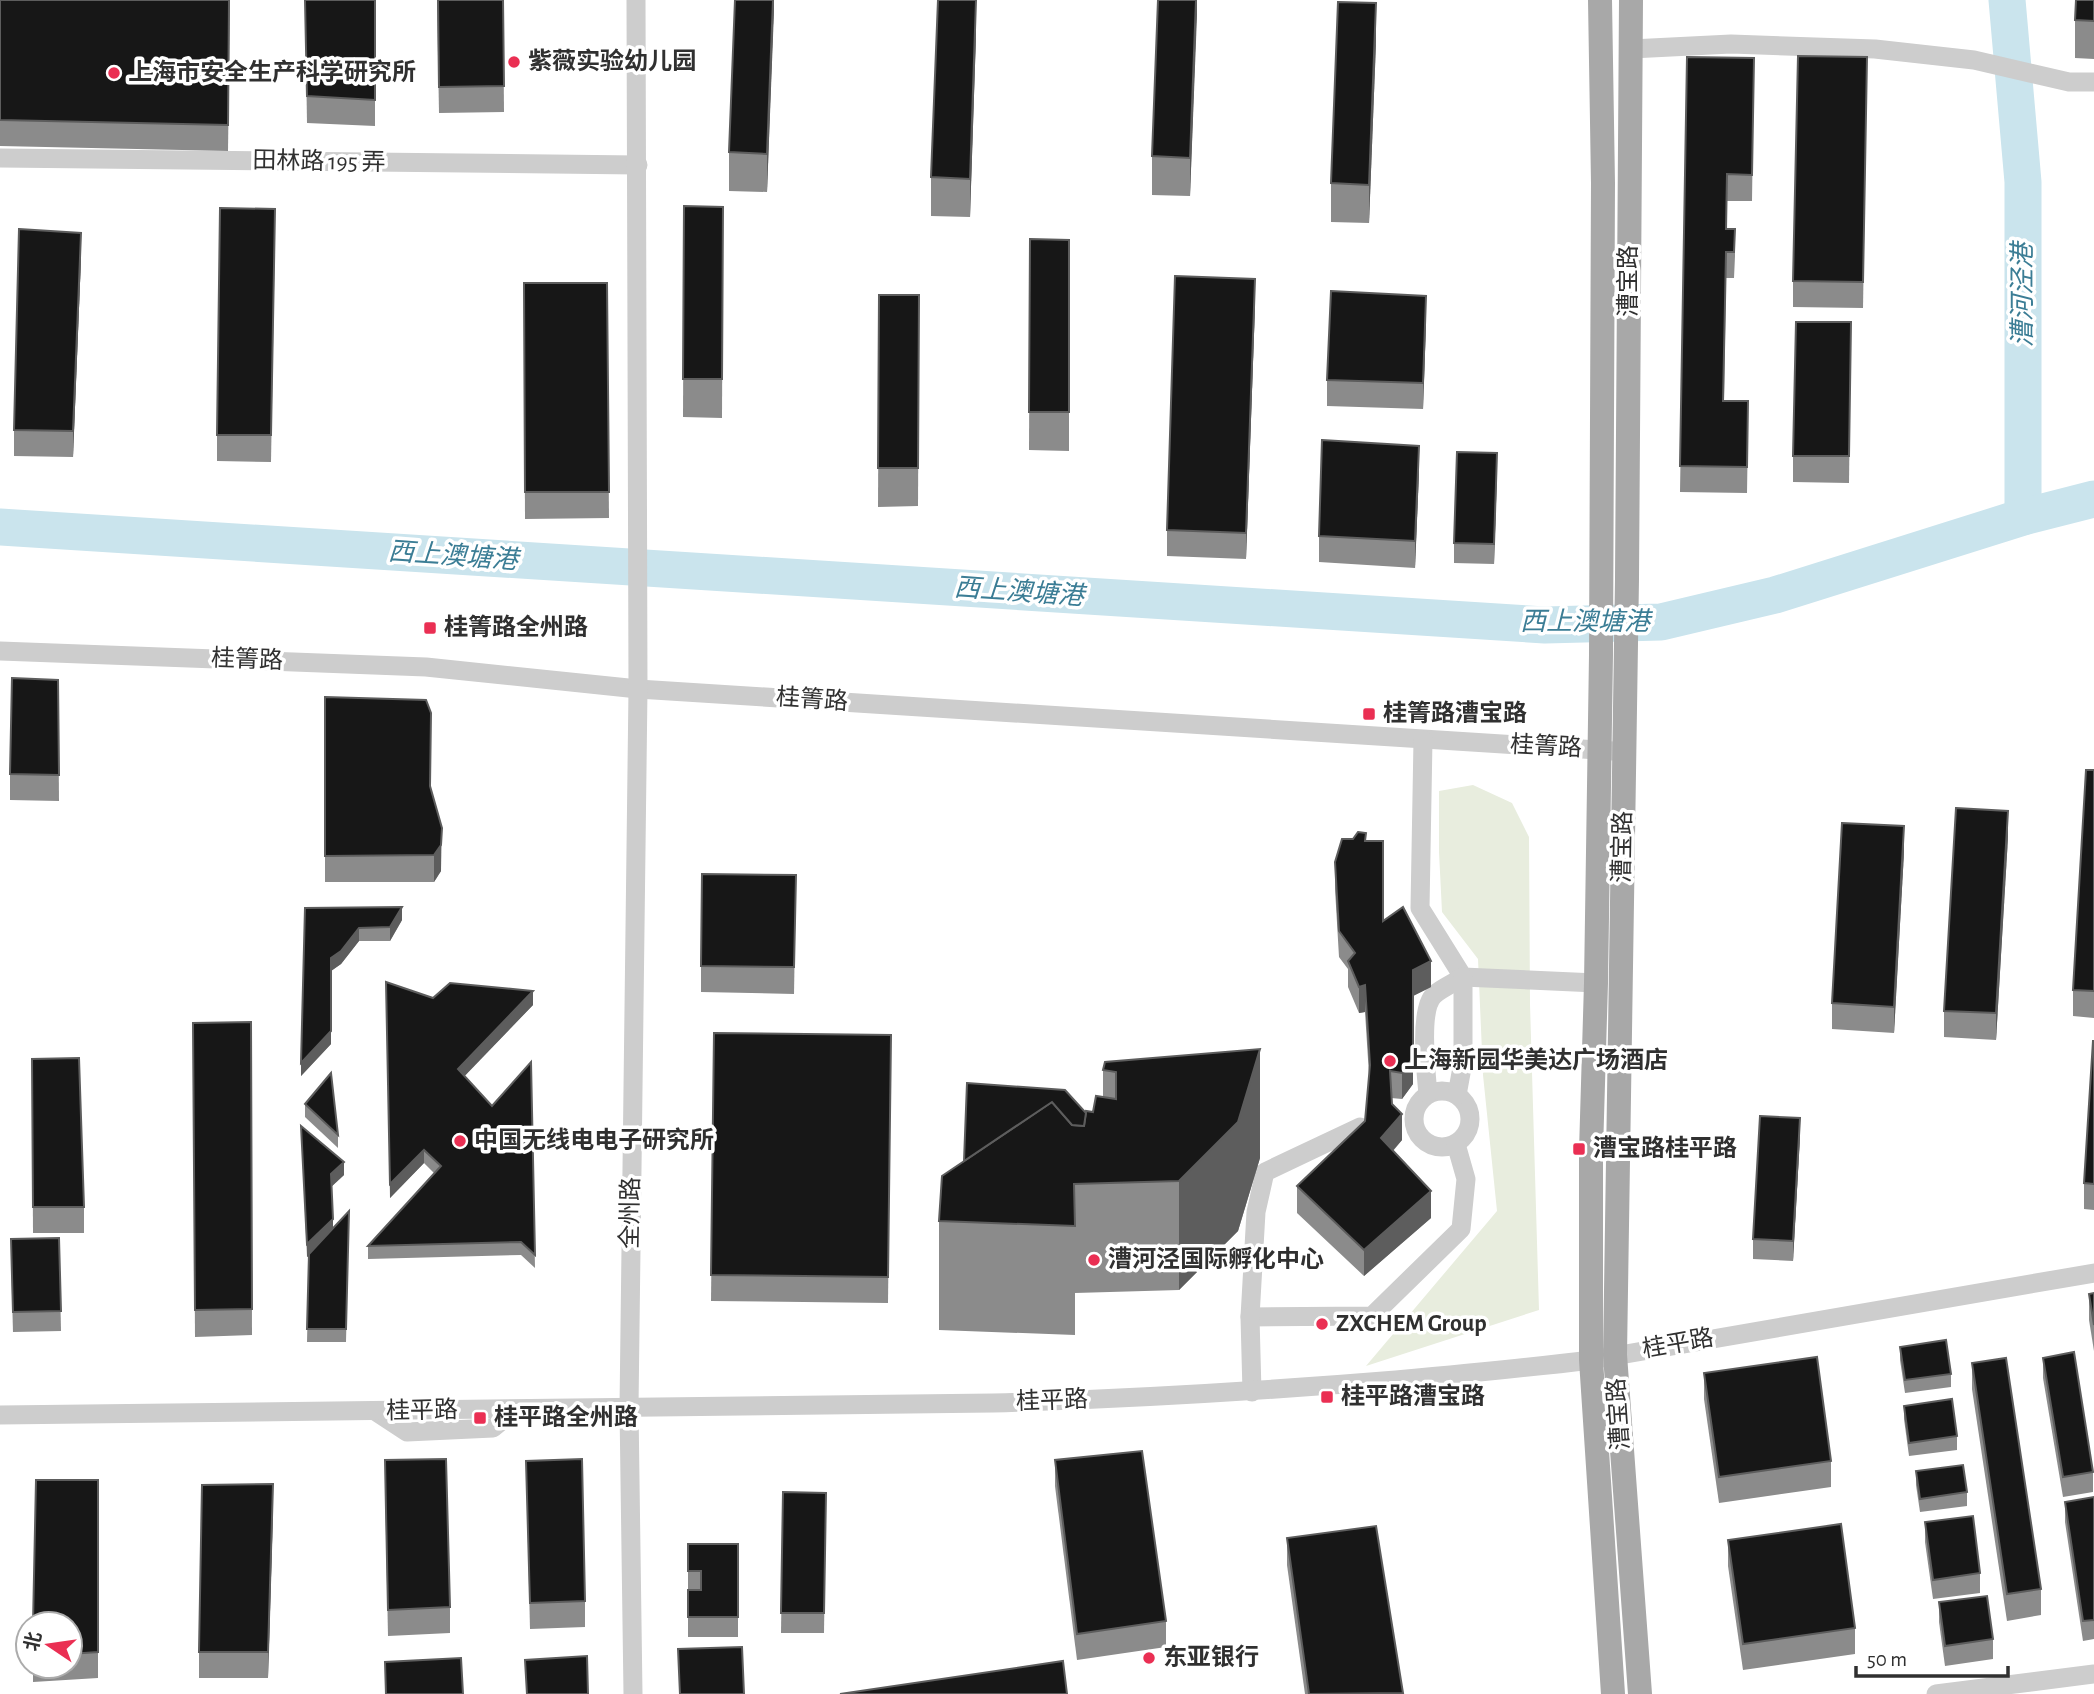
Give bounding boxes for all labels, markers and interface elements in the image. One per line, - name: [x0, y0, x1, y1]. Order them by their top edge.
- place label: 紫薇实验幼儿园: [528, 48, 696, 74]
- marker: 紫薇实验幼儿园: [506, 54, 522, 70]
- place label: 上海市安全生产科学研究所: [128, 59, 416, 85]
- marker: 上海市安全生产科学研究所: [106, 65, 122, 81]
- street label: 田林路 195 弄: [252, 147, 386, 175]
- water label: 漕河泾港: [2009, 239, 2036, 347]
- street label: 漕宝路: [1615, 245, 1641, 317]
- water label: 西上澳塘港: [387, 537, 523, 574]
- water label: 西上澳塘港: [953, 573, 1089, 610]
- water label: 西上澳塘港: [1520, 607, 1654, 635]
- place label: 桂箐路全州路: [444, 614, 588, 640]
- marker: 桂箐路全州路: [422, 620, 438, 636]
- street label: 桂箐路: [211, 645, 283, 673]
- street label: 桂箐路: [775, 684, 849, 714]
- place label: 桂箐路漕宝路: [1383, 700, 1527, 726]
- marker: 桂箐路漕宝路: [1361, 706, 1377, 722]
- street label: 桂箐路: [1509, 731, 1583, 761]
- street label: 漕宝路: [1608, 811, 1636, 883]
- place label: 上海新园华美达广场酒店: [1404, 1047, 1668, 1073]
- marker: 上海新园华美达广场酒店: [1382, 1053, 1398, 1069]
- place label: 中国无线电电子研究所: [474, 1127, 714, 1153]
- marker: 中国无线电电子研究所: [452, 1133, 468, 1149]
- place label: 漕宝路桂平路: [1593, 1135, 1737, 1161]
- marker: 漕宝路桂平路: [1571, 1141, 1587, 1157]
- street label: 全州路: [616, 1177, 644, 1249]
- place label: 漕河泾国际孵化中心: [1108, 1246, 1324, 1272]
- marker: 漕河泾国际孵化中心: [1086, 1252, 1102, 1268]
- place label: ZXCHEM Group: [1336, 1312, 1487, 1336]
- marker: ZXCHEM Group: [1314, 1316, 1330, 1332]
- street label: 桂平路: [1640, 1324, 1716, 1362]
- street label: 漕宝路: [1603, 1377, 1633, 1451]
- place label: 桂平路漕宝路: [1341, 1383, 1485, 1409]
- street label: 桂平路: [1016, 1386, 1088, 1414]
- marker: 桂平路漕宝路: [1319, 1389, 1335, 1405]
- street label: 桂平路: [386, 1396, 458, 1424]
- place label: 桂平路全州路: [494, 1404, 638, 1430]
- marker: 桂平路全州路: [472, 1410, 488, 1426]
- north arrow: [14, 1610, 84, 1680]
- text: 北: [22, 1630, 45, 1653]
- scale bar: [1856, 1634, 2008, 1678]
- place label: 东亚银行: [1163, 1644, 1259, 1670]
- text: 50 m: [1867, 1649, 1907, 1670]
- marker: 东亚银行: [1141, 1650, 1157, 1666]

